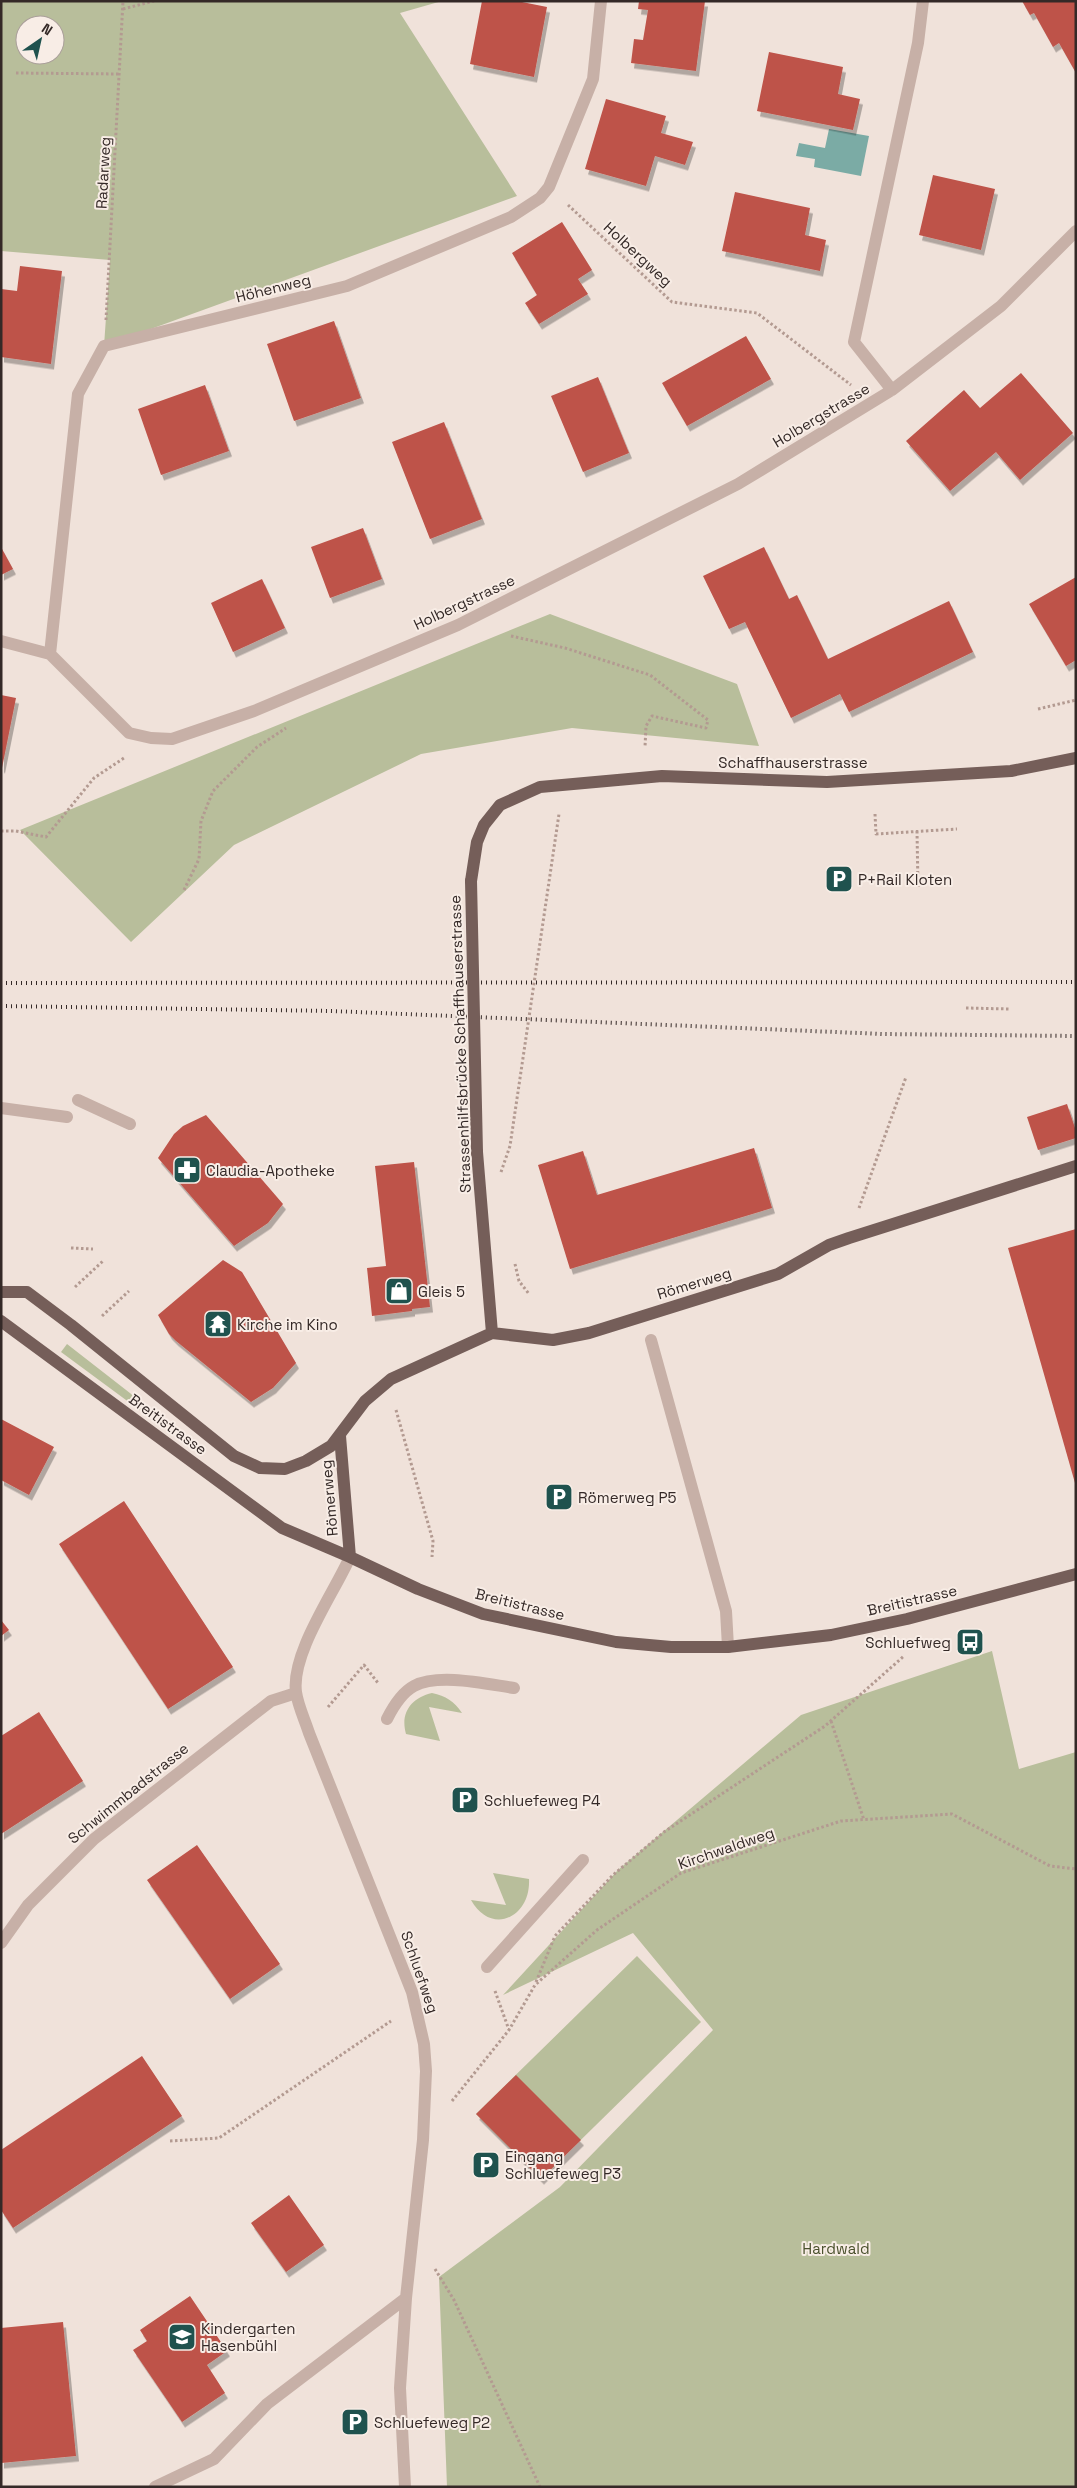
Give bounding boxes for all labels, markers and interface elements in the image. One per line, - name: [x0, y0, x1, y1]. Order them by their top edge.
- north arrow: [15, 15, 65, 65]
- text: N: [38, 19, 56, 39]
- street label: Radarweg: [92, 136, 114, 210]
- street label: Holbergweg: [600, 217, 676, 291]
- street label: Höhenweg: [233, 270, 313, 306]
- street label: Holbergstrasse: [769, 379, 873, 451]
- street label: Holbergstrasse: [410, 570, 518, 634]
- street label: Schaffhauserstrasse: [718, 753, 868, 772]
- parking icon: P+Rail Kloten: [824, 864, 854, 894]
- place label: P+Rail Kloten: [858, 870, 952, 889]
- street label: Strassenhilfsbrücke Schaffhauserstrasse: [445, 895, 475, 1193]
- pharmacy icon: Claudia-Apotheke: [172, 1155, 202, 1185]
- place label: Claudia-Apotheke: [206, 1161, 335, 1180]
- street label: Römerweg: [655, 1263, 733, 1303]
- shop icon: Gleis 5: [384, 1276, 414, 1306]
- place label: Gleis 5: [418, 1282, 465, 1301]
- temple icon: Kirche im Kino: [203, 1309, 233, 1339]
- place label: Kirche im Kino: [237, 1315, 338, 1334]
- street label: Breitistrasse: [125, 1389, 211, 1459]
- street label: Römerweg: [316, 1459, 342, 1537]
- parking icon: Römerweg P5: [544, 1482, 574, 1512]
- place label: Römerweg P5: [578, 1488, 676, 1507]
- street label: Breitistrasse: [865, 1580, 959, 1620]
- street label: Breitistrasse: [473, 1584, 567, 1624]
- bus stop icon: Schluefweg: [955, 1627, 985, 1657]
- place label: Schluefweg: [865, 1633, 951, 1652]
- street label: Schwimmbadstrasse: [64, 1738, 192, 1848]
- parking icon: Schluefeweg P4: [450, 1785, 480, 1815]
- place label: Schluefeweg P4: [484, 1791, 600, 1810]
- street label: Kirchwaldweg: [675, 1823, 777, 1873]
- street label: Schluefweg: [397, 1928, 443, 2016]
- place label: Eingang Schluefeweg P3: [505, 2147, 621, 2183]
- parking icon: Eingang Schluefeweg P3: [471, 2150, 501, 2180]
- park label: Hardwald: [802, 2239, 870, 2258]
- place label: Kindergarten Hasenbühl: [201, 2319, 296, 2355]
- school or university icon: Kindergarten Hasenbühl: [167, 2322, 197, 2352]
- parking icon: Schluefeweg P2: [340, 2407, 370, 2437]
- place label: Schluefeweg P2: [374, 2413, 490, 2432]

